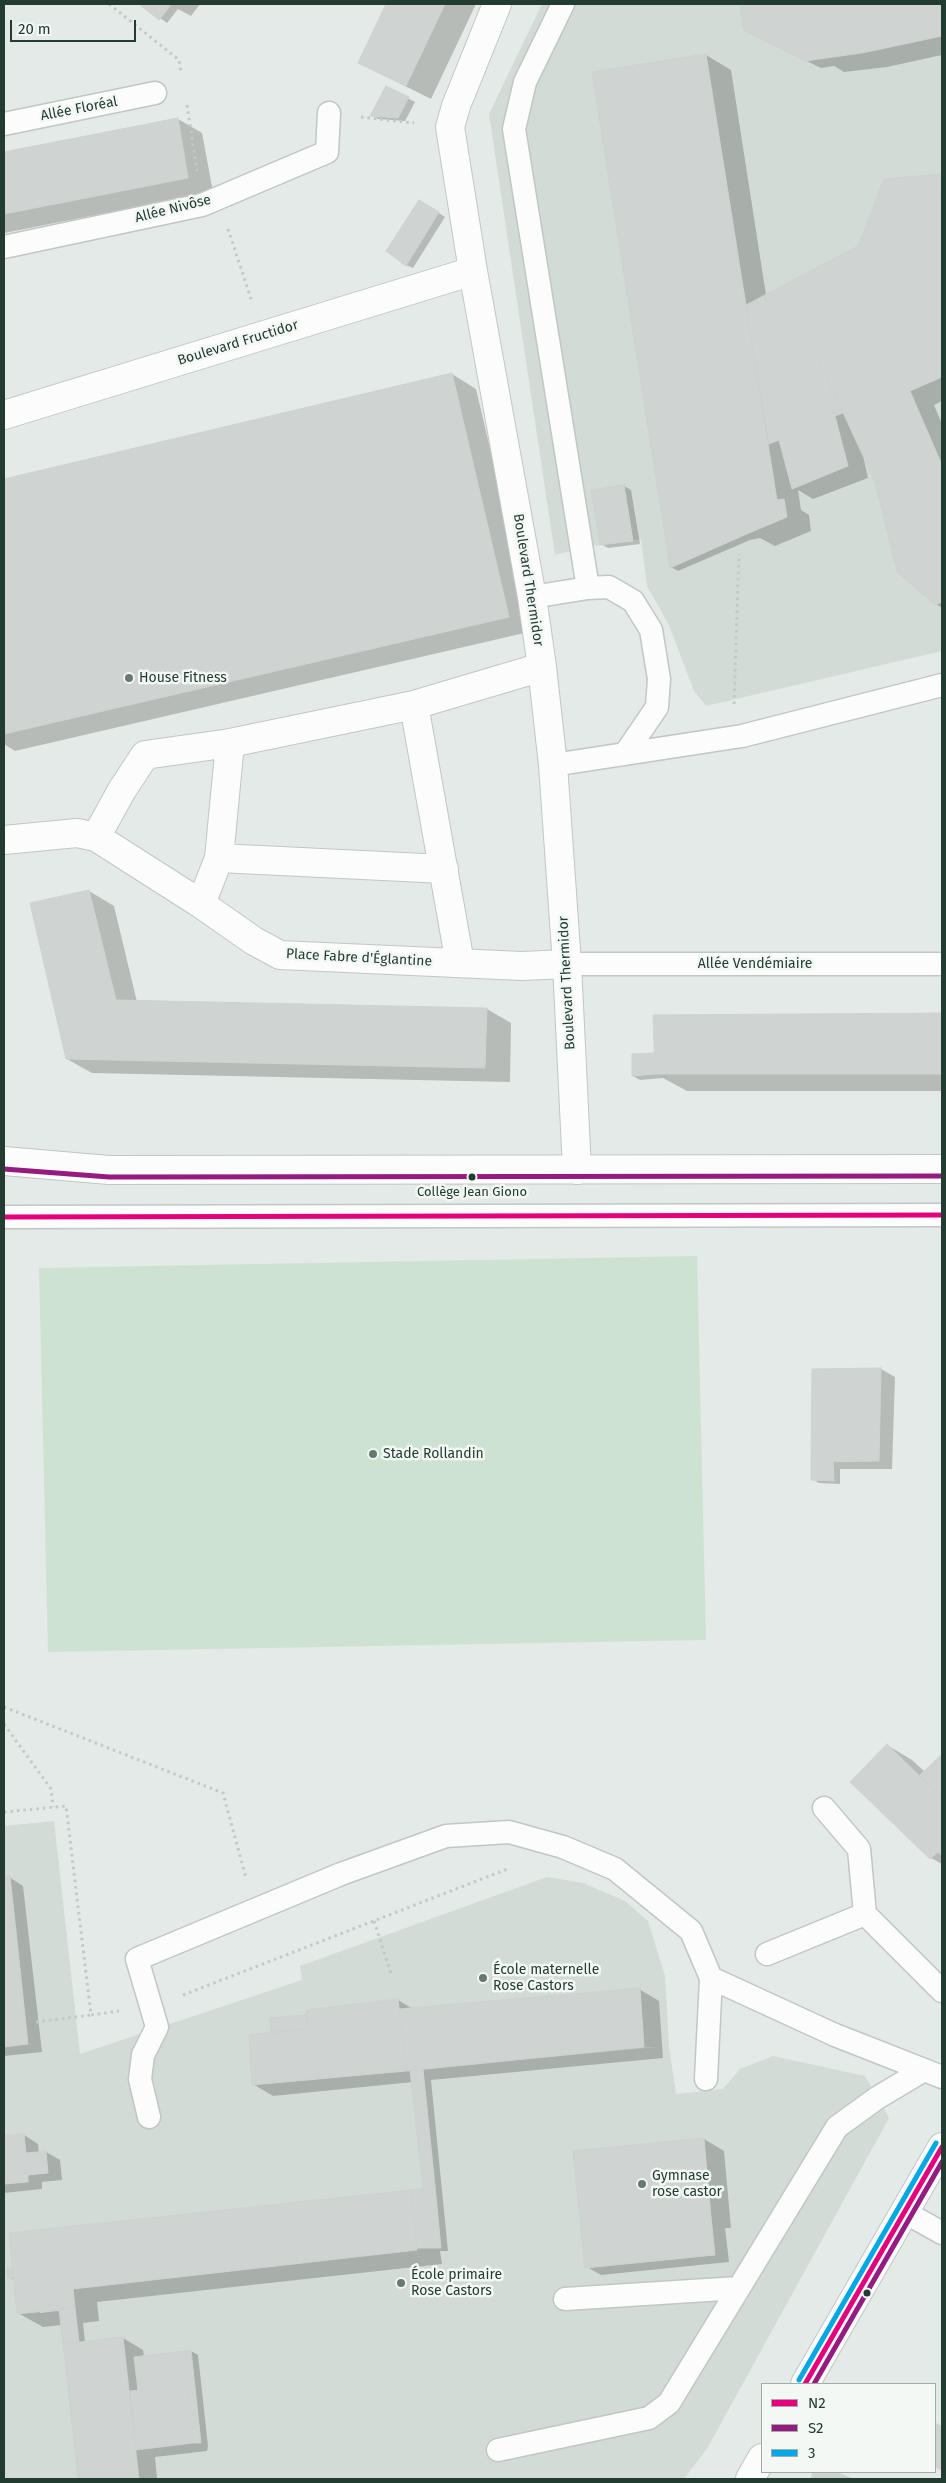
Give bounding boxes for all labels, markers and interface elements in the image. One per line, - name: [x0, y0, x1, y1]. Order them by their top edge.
- scale bar: [12, 10, 139, 42]
- text: 20 m: [18, 20, 51, 38]
- street label: Allée Floréal: [39, 93, 119, 125]
- street label: Allée Nivôse: [133, 191, 213, 227]
- street label: Boulevard Fructidor: [176, 317, 300, 369]
- street label: Boulevard Thermidor: [509, 512, 547, 648]
- place label: House Fitness: [139, 670, 227, 686]
- marker: House Fitness: [123, 672, 135, 684]
- street label: Boulevard Thermidor: [555, 916, 579, 1050]
- street label: Place Fabre d'Églantine: [286, 946, 432, 970]
- street label: Allée Vendémiaire: [698, 956, 812, 972]
- marker: Collège Jean Giono: [467, 1172, 477, 1182]
- place label: Collège Jean Giono: [417, 1184, 527, 1200]
- place label: Stade Rollandin: [383, 1446, 484, 1462]
- marker: Stade Rollandin: [367, 1448, 379, 1460]
- place label: École maternelle Rose Castors: [493, 1962, 599, 1994]
- marker: École maternelle Rose Castors: [477, 1972, 489, 1984]
- place label: Gymnase rose castor: [652, 2168, 722, 2200]
- marker: Gymnase rose castor: [636, 2178, 648, 2190]
- place label: École primaire Rose Castors: [411, 2267, 502, 2300]
- marker: École primaire Rose Castors: [395, 2277, 407, 2289]
- unlabelled marker: [862, 2288, 872, 2298]
- legend: [761, 2383, 936, 2473]
- text: N2: [808, 2394, 826, 2412]
- text: S2: [808, 2419, 823, 2437]
- text: 3: [808, 2444, 816, 2462]

